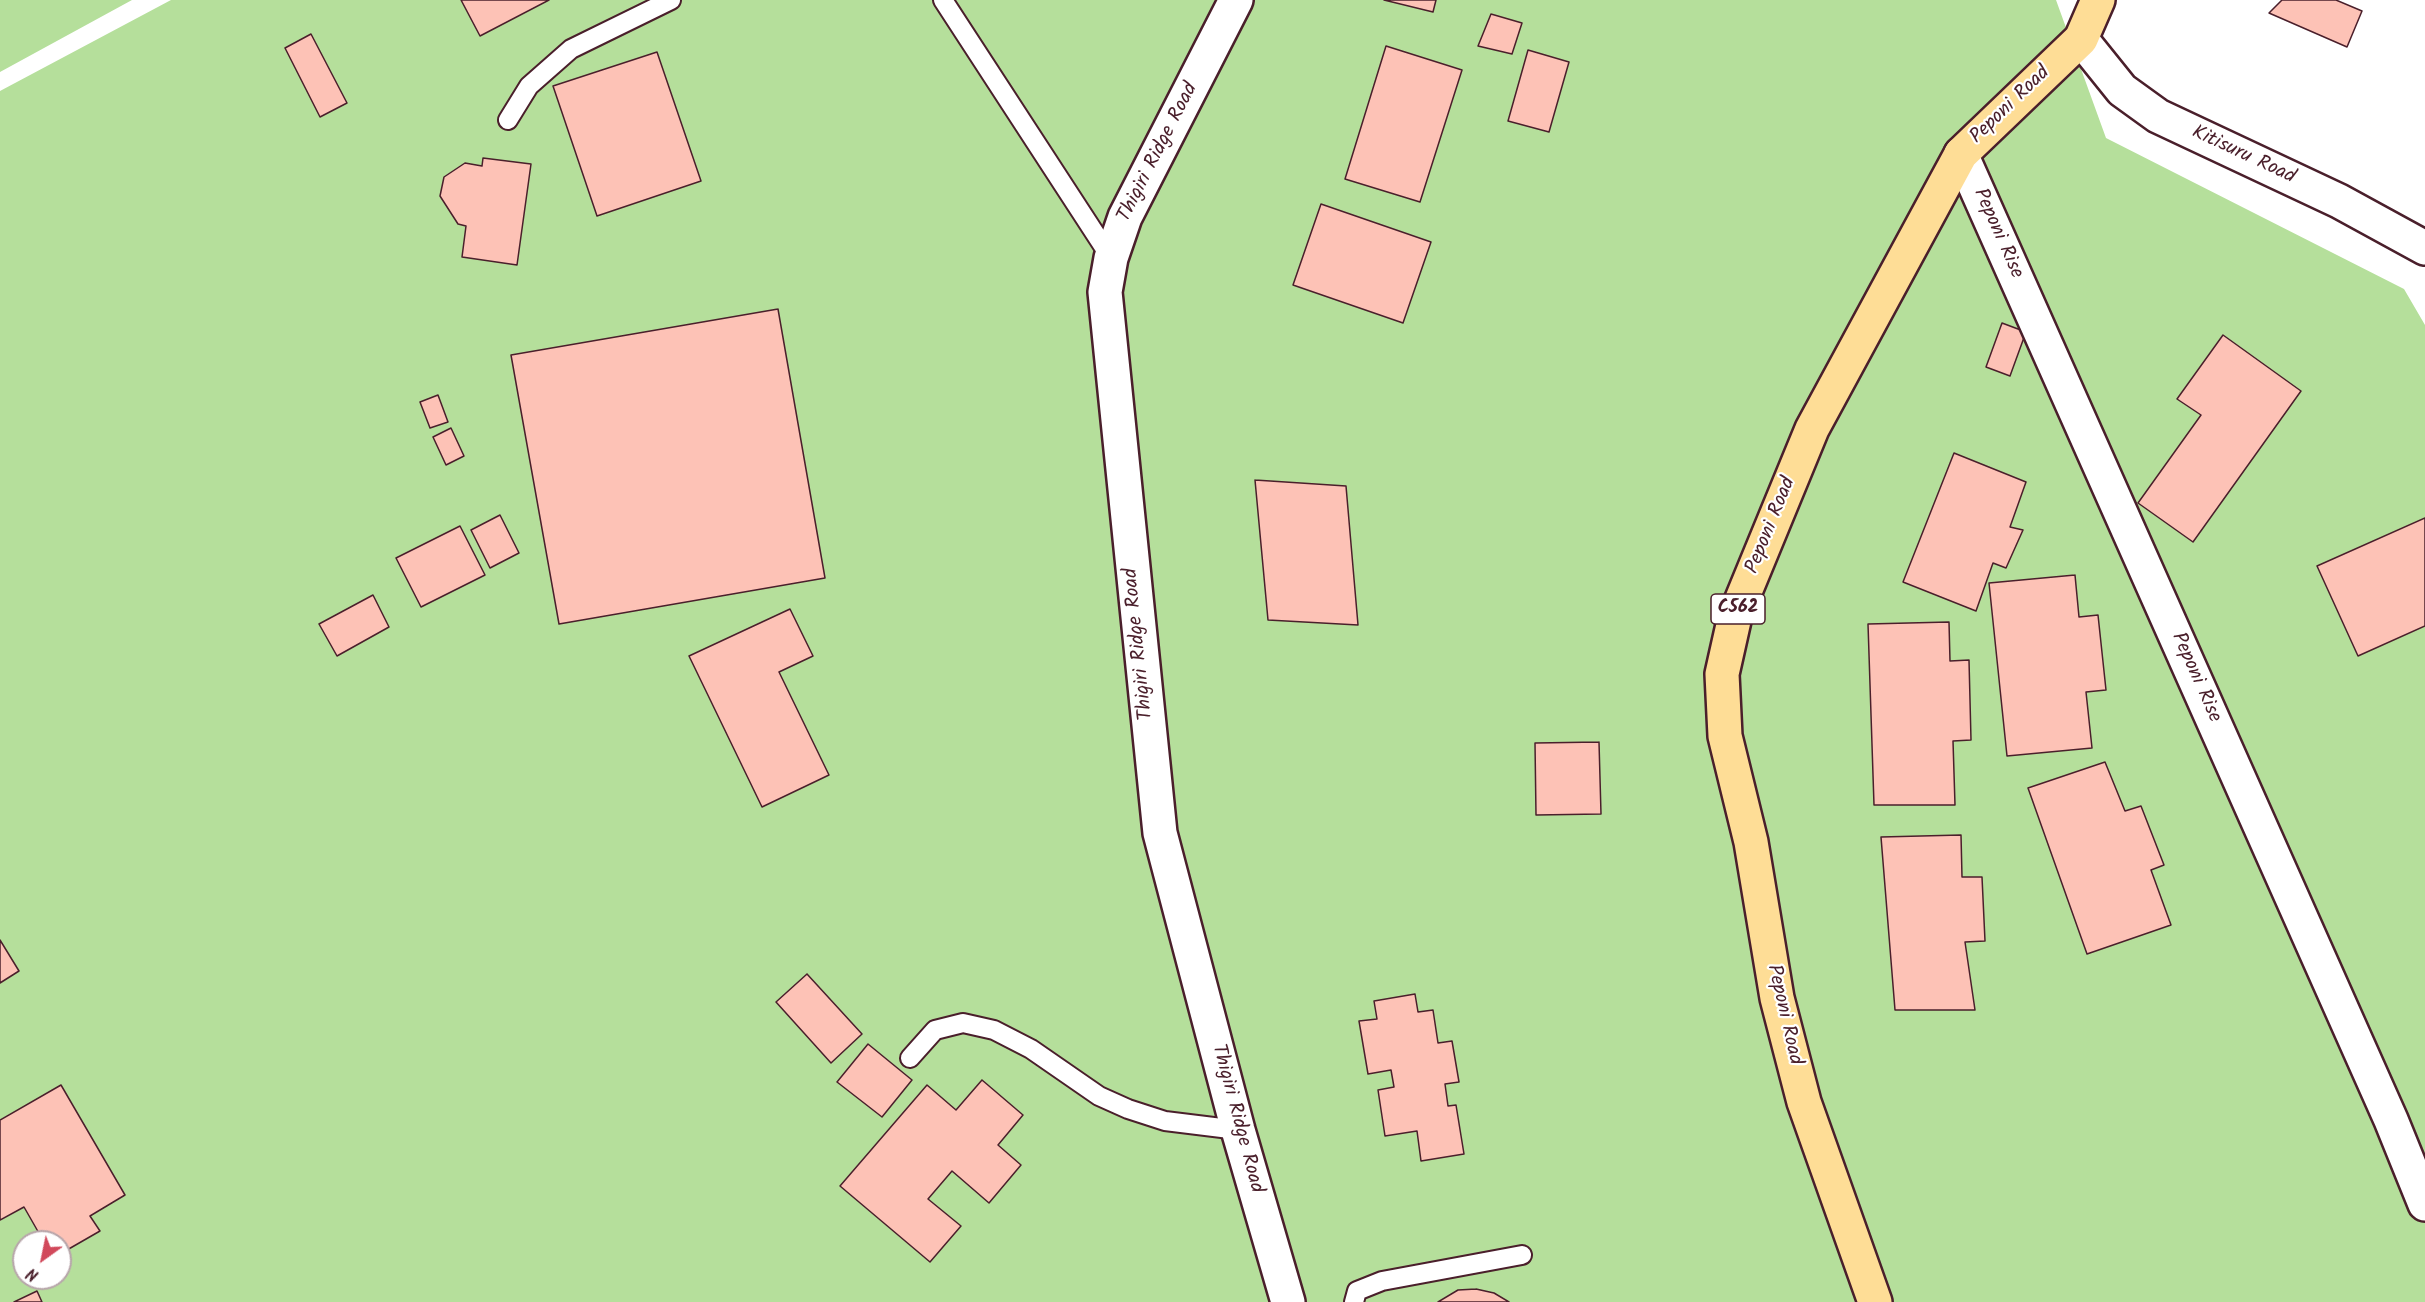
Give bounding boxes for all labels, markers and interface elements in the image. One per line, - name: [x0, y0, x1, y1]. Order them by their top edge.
- street label: Peponi Road: [1966, 62, 2056, 150]
- street label: Thigiri Ridge Road: [1114, 79, 1204, 227]
- street label: Kitisuru Road: [2187, 122, 2299, 190]
- street label: Peponi Rise: [1967, 185, 2027, 283]
- street label: Peponi Road: [1742, 474, 1802, 578]
- street label: Thigiri Ridge Road: [1120, 567, 1160, 721]
- road number: C562: [1711, 594, 1765, 624]
- street label: Peponi Rise: [2165, 629, 2225, 727]
- street label: Peponi Road: [1760, 963, 1806, 1067]
- street label: Thigiri Ridge Road: [1205, 1042, 1267, 1196]
- north arrow: [12, 1230, 72, 1290]
- text: N: [22, 1261, 44, 1287]

